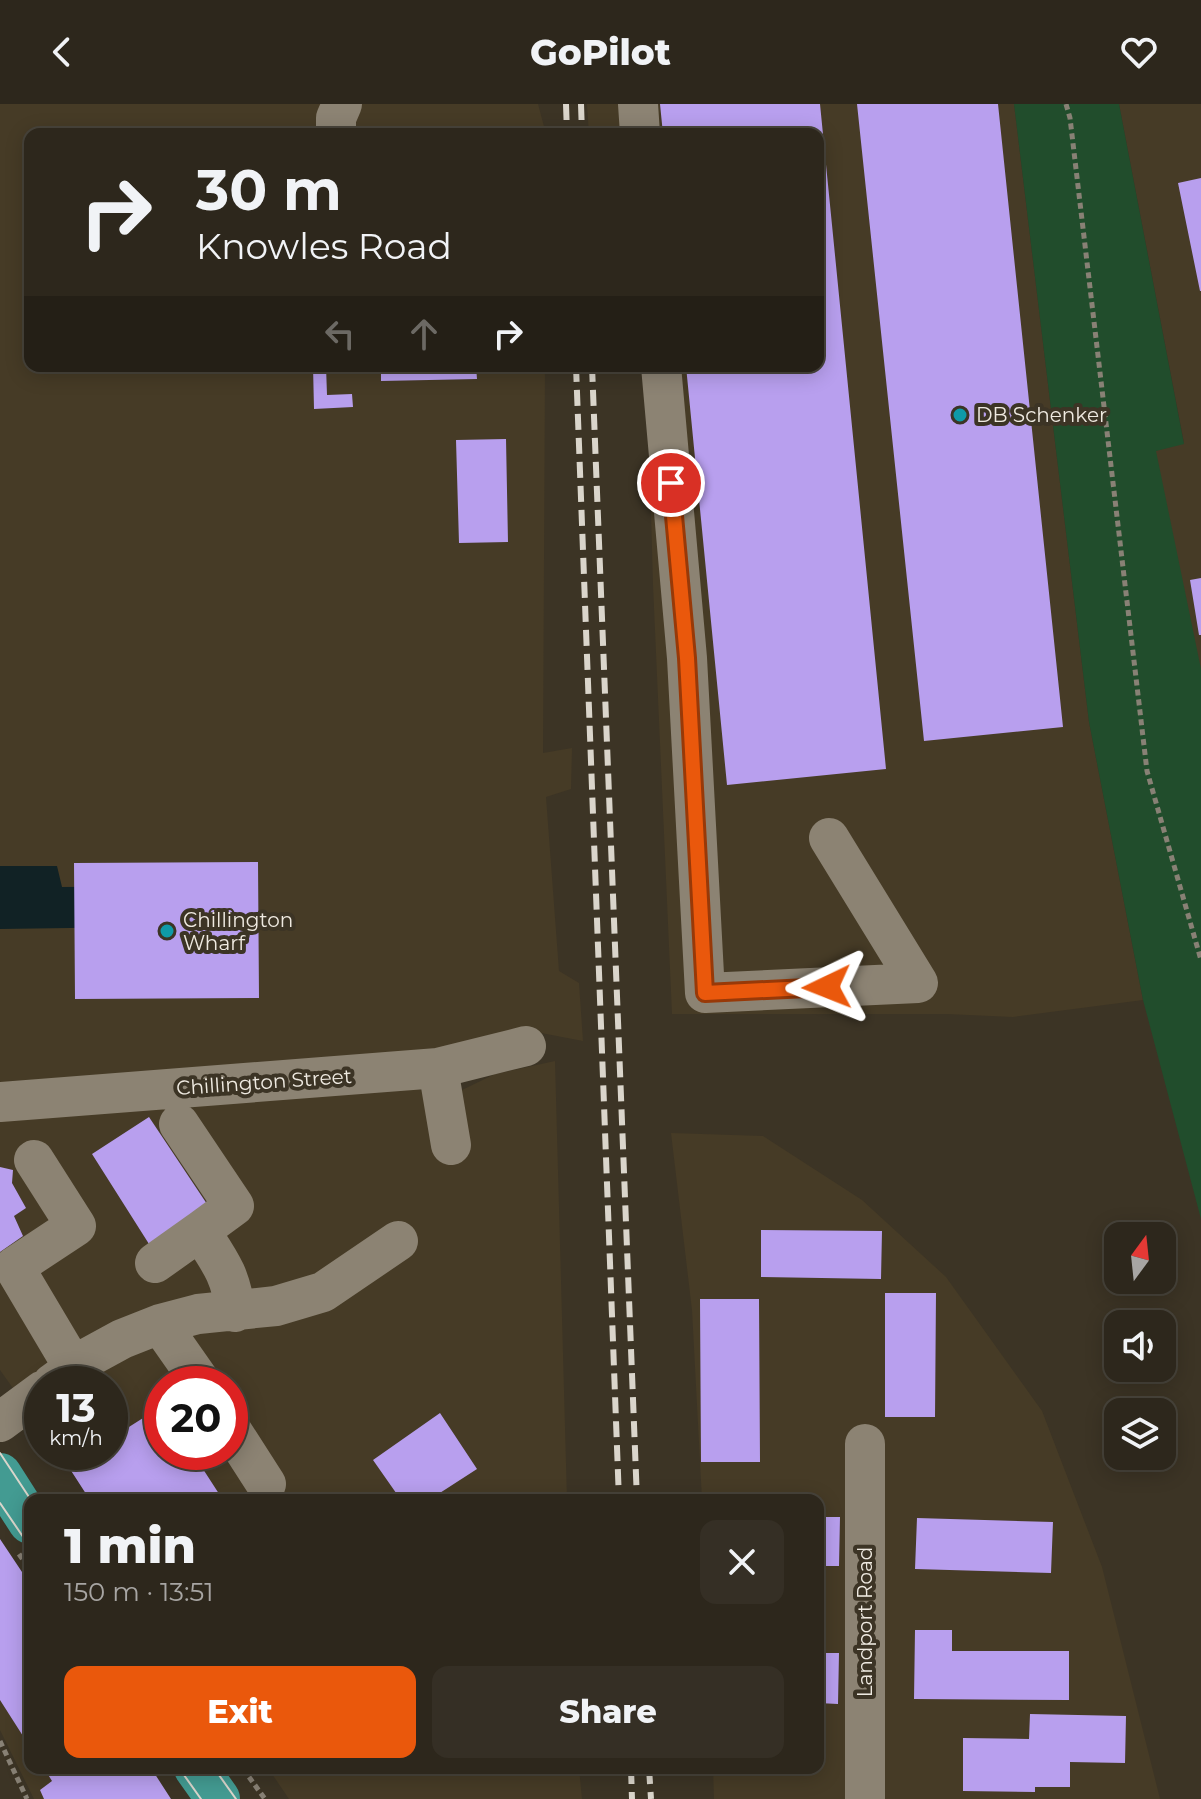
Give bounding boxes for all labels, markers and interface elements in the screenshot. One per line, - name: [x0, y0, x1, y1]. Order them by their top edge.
- icon: back: [40, 30, 84, 74]
- text: GoPilot: [530, 30, 671, 74]
- icon: heart: [1117, 30, 1161, 74]
- text: 30 m: [196, 156, 342, 224]
- icon: right: [64, 160, 168, 264]
- text: Knowles Road: [196, 224, 452, 268]
- icon: left: [318, 312, 362, 356]
- icon: ahead: [402, 312, 446, 356]
- icon: right: [486, 312, 530, 356]
- place label: DB Schenker: [976, 403, 1107, 427]
- marker: DB Schenker: [951, 406, 969, 424]
- pin: [637, 449, 705, 517]
- icon: arrive: [649, 461, 693, 505]
- place label: Chillington Wharf: [183, 908, 293, 955]
- marker: Chillington Wharf: [158, 922, 176, 940]
- position arrow: [785, 945, 869, 1029]
- street label: Chillington Street: [175, 1064, 353, 1100]
- north arrow: [1104, 1222, 1176, 1294]
- map controls: [1104, 1222, 1176, 1470]
- button: sound: [1104, 1310, 1176, 1382]
- speed limit sign: 20: [144, 1366, 248, 1470]
- text: 13: [56, 1383, 96, 1432]
- button: layers: [1104, 1398, 1176, 1470]
- text: km/h: [49, 1426, 103, 1450]
- text: 1 min: [64, 1517, 196, 1575]
- button: close: [700, 1520, 784, 1604]
- street label: Landport Road: [853, 1547, 877, 1697]
- text: 150 m · 13:51: [64, 1576, 214, 1608]
- button: Exit: [64, 1666, 416, 1758]
- button: Share: [432, 1666, 784, 1758]

